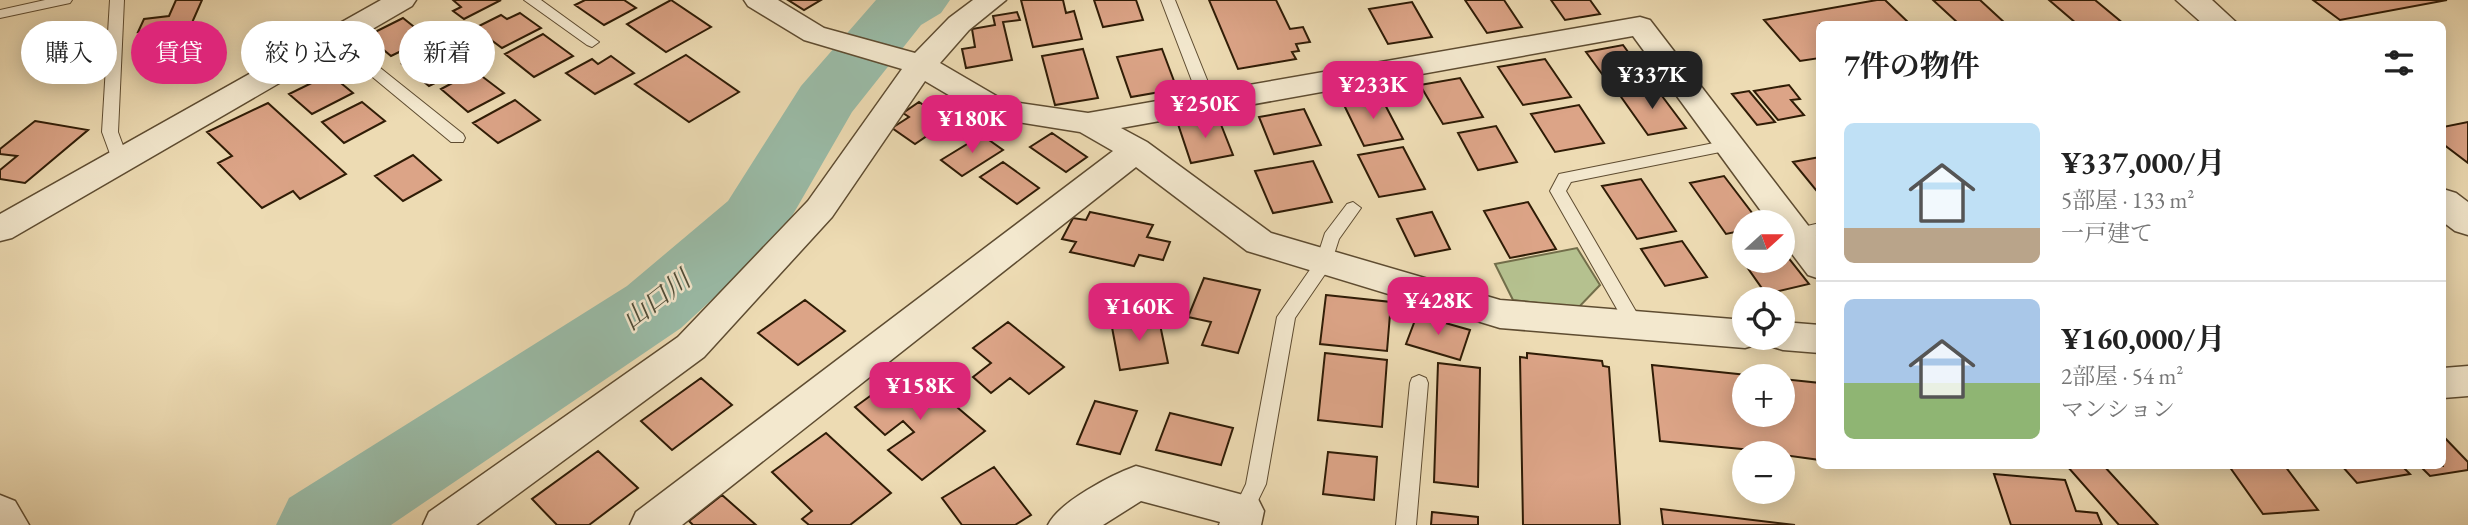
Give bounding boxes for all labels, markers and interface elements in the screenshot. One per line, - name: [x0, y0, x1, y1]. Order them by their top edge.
- chip: 購入: [21, 21, 117, 84]
- chip: 賃貸: [131, 21, 227, 84]
- chip: 絞り込み: [241, 21, 385, 84]
- chip: 新着: [399, 21, 495, 84]
- icon: filters: [2380, 44, 2418, 82]
- text: 7件の物件: [1844, 46, 1980, 85]
- pin: ¥337K: [1603, 52, 1701, 111]
- text: ¥337K: [1617, 59, 1687, 89]
- pin: ¥233K: [1324, 61, 1422, 121]
- text: ¥233K: [1338, 69, 1408, 99]
- pin: ¥250K: [1156, 80, 1254, 140]
- text: ¥250K: [1170, 88, 1240, 118]
- pin: ¥180K: [923, 96, 1021, 155]
- text: ¥180K: [937, 103, 1007, 133]
- text: ¥337,000/月: [2061, 143, 2225, 182]
- icon: home: [1900, 151, 1984, 235]
- text: 5部屋 · 133 m²: [2061, 185, 2194, 215]
- north arrow: [1732, 210, 1796, 273]
- map controls: [1732, 210, 1795, 504]
- text: 一戸建て: [2061, 218, 2153, 248]
- water label: 山口川: [615, 261, 700, 337]
- pin: ¥428K: [1389, 278, 1487, 337]
- pin: ¥160K: [1090, 284, 1188, 343]
- text: ¥428K: [1403, 285, 1473, 315]
- button: locate: [1732, 287, 1795, 350]
- text: ¥160K: [1104, 291, 1174, 321]
- text: ¥160,000/月: [2061, 319, 2225, 358]
- icon: home: [1900, 327, 1984, 411]
- text: 2部屋 · 54 m²: [2061, 361, 2183, 391]
- pin: ¥158K: [871, 362, 969, 422]
- button: +: [1732, 364, 1795, 427]
- text: ¥158K: [885, 370, 955, 400]
- text: マンション: [2061, 394, 2175, 424]
- button: −: [1732, 441, 1795, 504]

